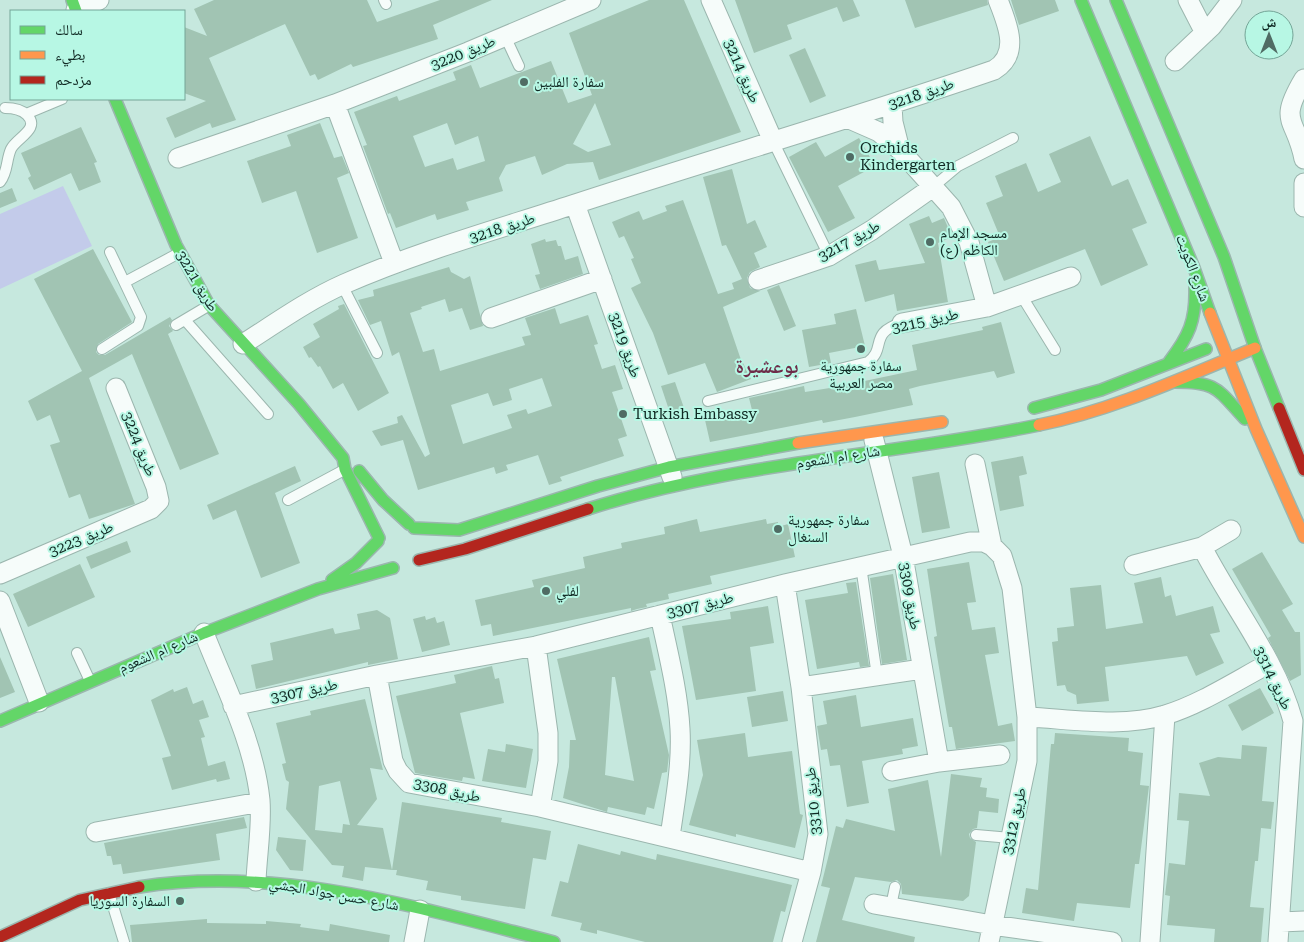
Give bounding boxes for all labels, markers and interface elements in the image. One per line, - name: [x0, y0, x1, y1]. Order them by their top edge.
- legend: [10, 10, 185, 100]
- north arrow: [1244, 10, 1294, 60]
- text: ش: [1262, 14, 1277, 31]
- text: سالك: [55, 21, 83, 39]
- street label: طريق 3220: [428, 32, 498, 75]
- street label: طريق 3214: [719, 36, 764, 106]
- text: بطيء: [55, 46, 85, 67]
- text: مزدحم: [55, 71, 92, 90]
- place label: سفارة الفلبين: [534, 73, 604, 92]
- street label: طريق 3218: [886, 74, 957, 115]
- marker: سفارة الفلبين: [518, 76, 530, 88]
- place label: Orchids Kindergarten: [860, 139, 956, 174]
- marker: Orchids Kindergarten: [844, 151, 856, 163]
- street label: طريق 3218: [467, 209, 538, 248]
- street label: طريق 3217: [815, 217, 884, 266]
- place label: مسجد الإمام الكاظم (ع): [940, 224, 1007, 260]
- street label: شارع الكويت: [1171, 232, 1214, 305]
- marker: مسجد الإمام الكاظم (ع): [924, 236, 936, 248]
- street label: طريق 3221: [171, 247, 222, 315]
- street label: طريق 3215: [890, 305, 961, 338]
- street label: طريق 3219: [604, 310, 645, 381]
- marker: سفارة جمهورية مصر العربية: [855, 343, 867, 355]
- district label: بوعشيرة: [735, 354, 799, 378]
- place label: سفارة جمهورية مصر العربية: [820, 357, 902, 392]
- place label: Turkish Embassy: [633, 405, 757, 423]
- marker: Turkish Embassy: [617, 408, 629, 420]
- street label: طريق 3224: [117, 409, 160, 479]
- street label: شارع ام الشعوم: [795, 441, 881, 473]
- place label: سفارة جمهورية السنغال: [788, 511, 869, 547]
- street label: طريق 3223: [46, 517, 116, 562]
- marker: سفارة جمهورية السنغال: [772, 523, 784, 535]
- street label: طريق 3309: [894, 561, 925, 631]
- place label: لفلي: [556, 582, 579, 603]
- marker: لفلي: [540, 585, 552, 597]
- street label: طريق 3307: [665, 588, 736, 623]
- street label: شارع ام الشعوم: [116, 627, 201, 678]
- street label: طريق 3314: [1249, 643, 1296, 713]
- street label: طريق 3307: [269, 675, 340, 708]
- street label: طريق 3310: [801, 766, 826, 836]
- street label: طريق 3308: [412, 774, 482, 807]
- street label: طريق 3312: [998, 786, 1031, 856]
- street label: شارع حسن جواد الجشي: [267, 874, 400, 917]
- place label: السفارة السوريا: [90, 892, 170, 910]
- marker: السفارة السوريا: [174, 895, 186, 907]

